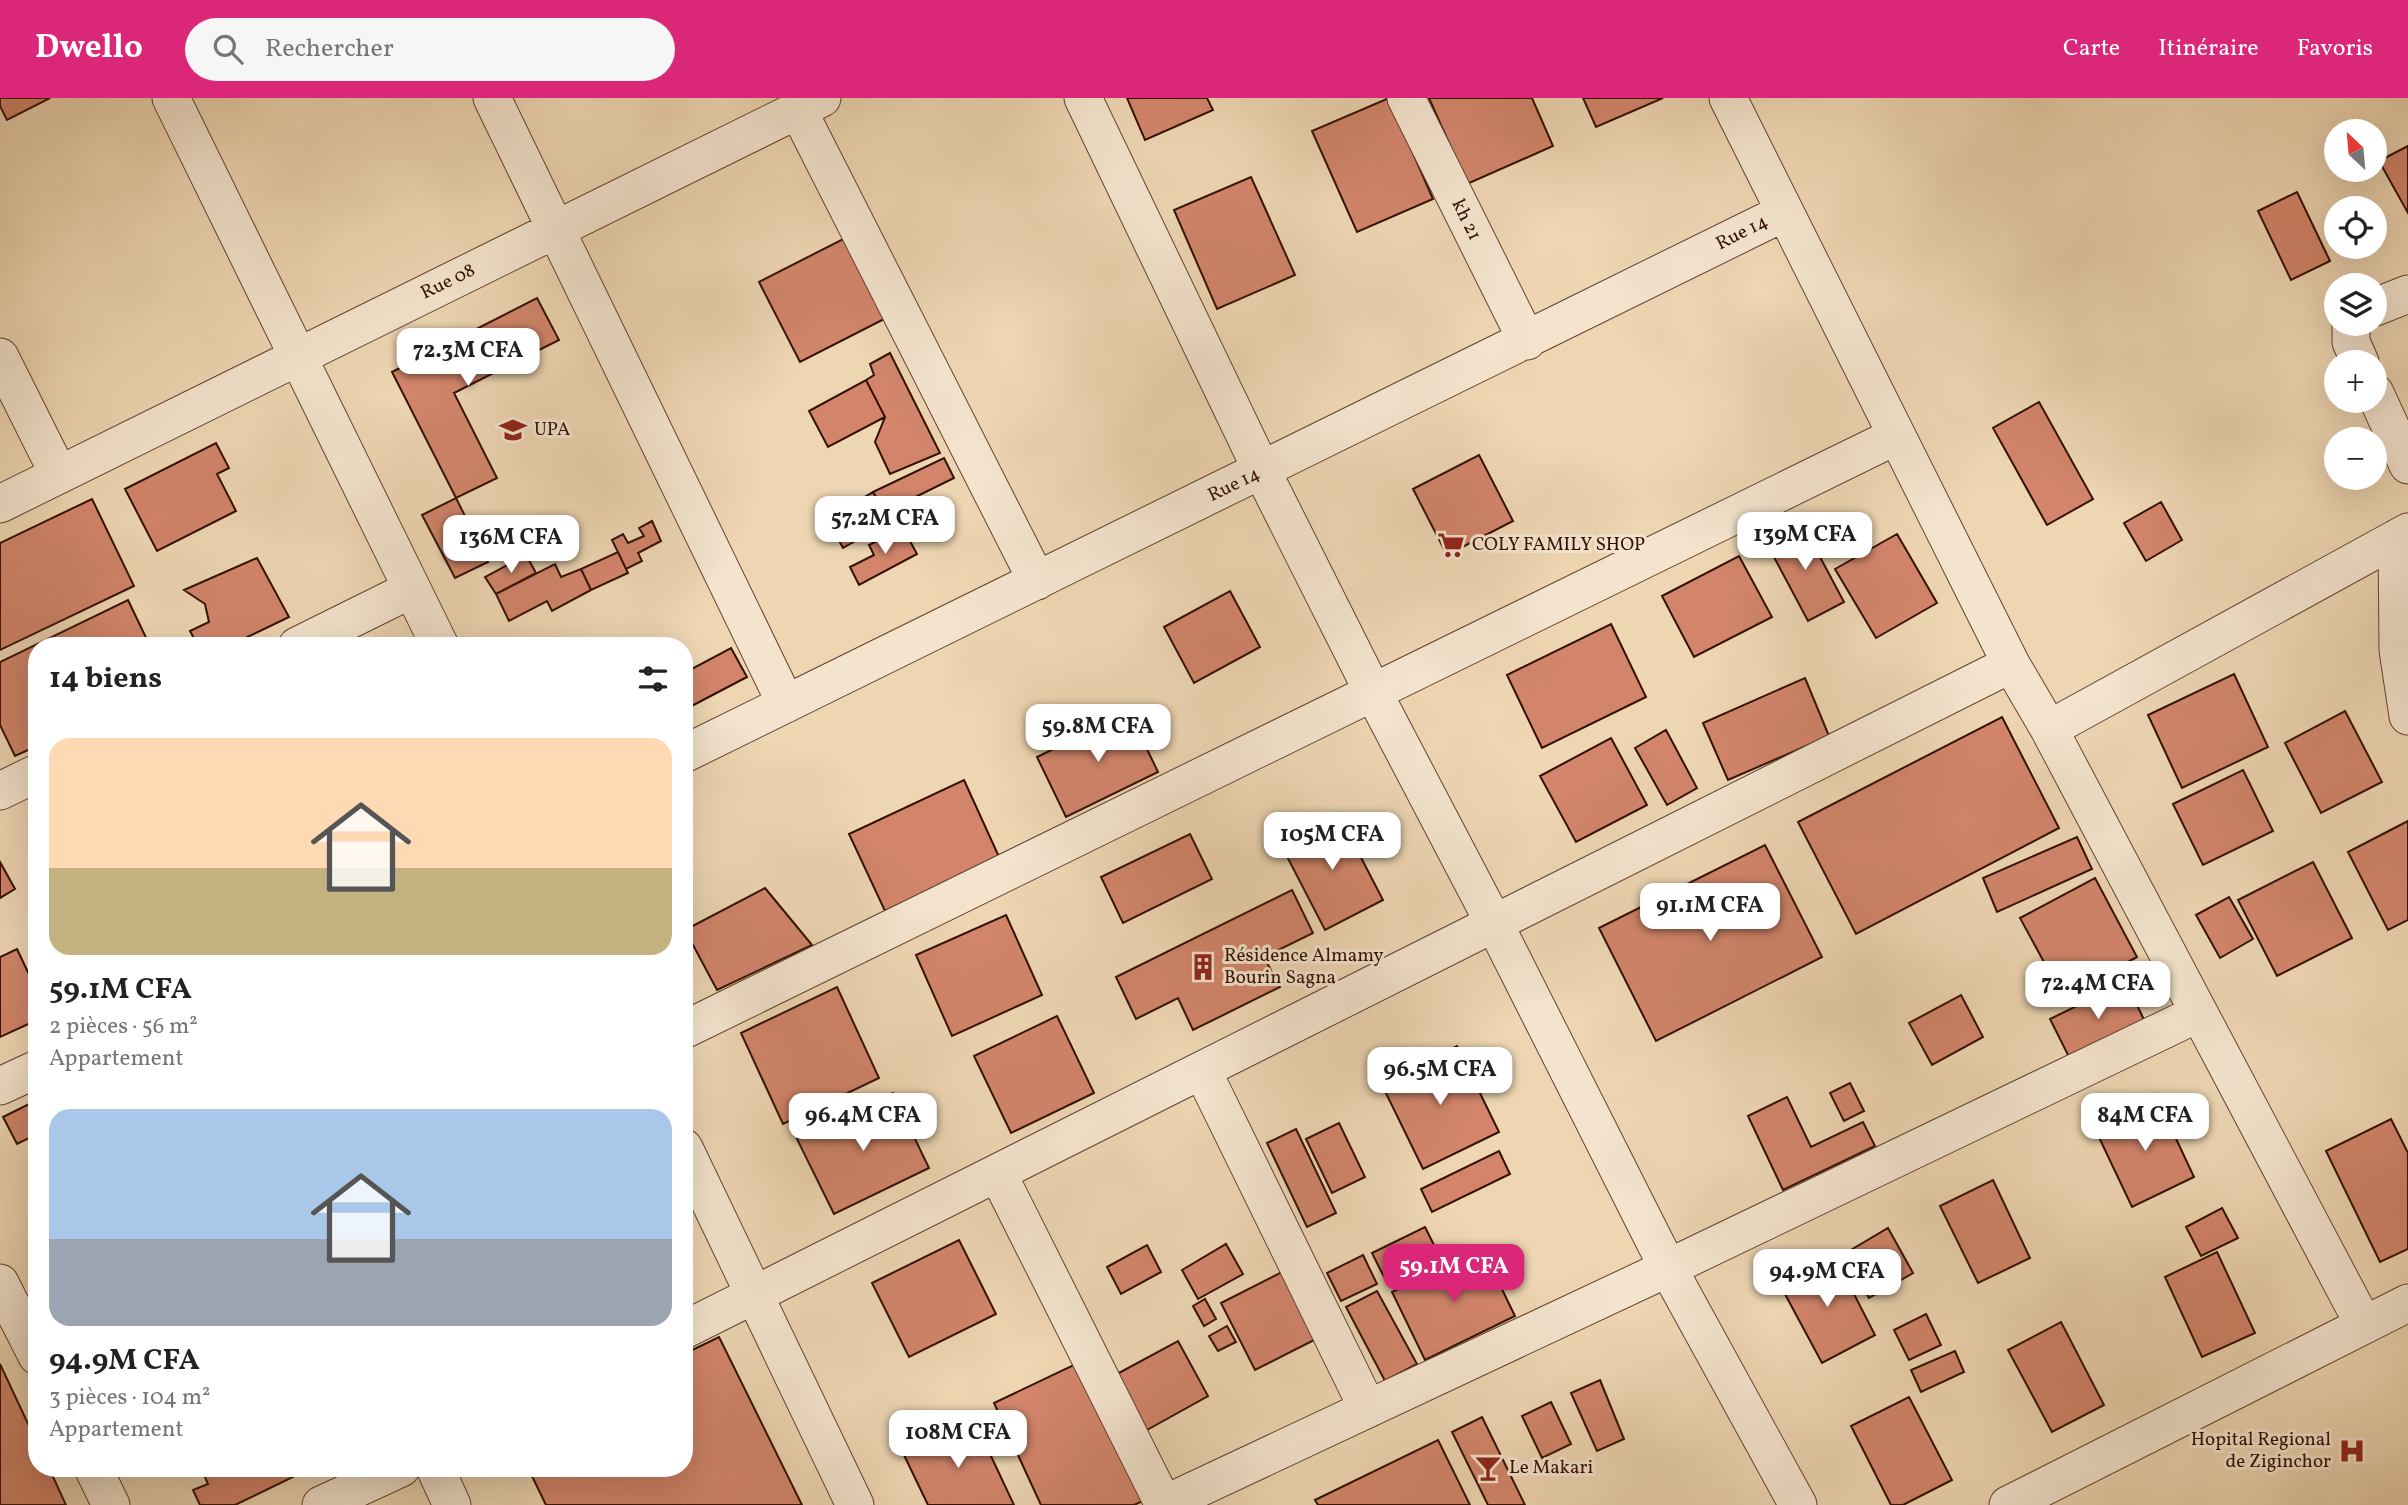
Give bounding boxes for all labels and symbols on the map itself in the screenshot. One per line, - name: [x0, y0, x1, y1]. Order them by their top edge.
- north arrow: [2324, 119, 2387, 182]
- street label: kh 21: [1445, 195, 1487, 245]
- street label: Rue 14: [1711, 209, 1773, 257]
- street label: Rue 08: [416, 258, 480, 306]
- pin: 72.3M CFA: [388, 328, 548, 388]
- school or university icon: UPA: [498, 415, 528, 445]
- place label: UPA: [534, 417, 570, 443]
- street label: Rue 14: [1203, 461, 1265, 509]
- pin: 57.2M CFA: [805, 496, 965, 556]
- pin: 139M CFA: [1733, 512, 1877, 572]
- pin: 136M CFA: [439, 516, 583, 575]
- supermarket icon: COLY FAMILY SHOP: [1436, 530, 1466, 560]
- place label: COLY FAMILY SHOP: [1472, 532, 1645, 558]
- pin: 59.8M CFA: [1018, 704, 1178, 764]
- pin: 105M CFA: [1260, 812, 1404, 872]
- pin: 91.1M CFA: [1630, 884, 1790, 943]
- place label: Résidence Almamy Bourin Sagna: [1224, 943, 1384, 991]
- building icon: Résidence Almamy Bourin Sagna: [1188, 952, 1218, 982]
- pin: 72.4M CFA: [2018, 962, 2178, 1021]
- pin: 96.5M CFA: [1360, 1048, 1520, 1107]
- pin: 96.4M CFA: [783, 1094, 943, 1153]
- pin: 84M CFA: [2080, 1094, 2210, 1153]
- pin: 59.1M CFA: [1374, 1244, 1534, 1304]
- pin: 94.9M CFA: [1747, 1250, 1907, 1309]
- pin: 108M CFA: [886, 1410, 1030, 1470]
- place label: Hopital Regional de Ziginchor: [2191, 1427, 2331, 1475]
- hospital icon: Hopital Regional de Ziginchor: [2337, 1436, 2367, 1466]
- bar icon: Le Makari: [1473, 1453, 1503, 1483]
- place label: Le Makari: [1509, 1455, 1593, 1481]

